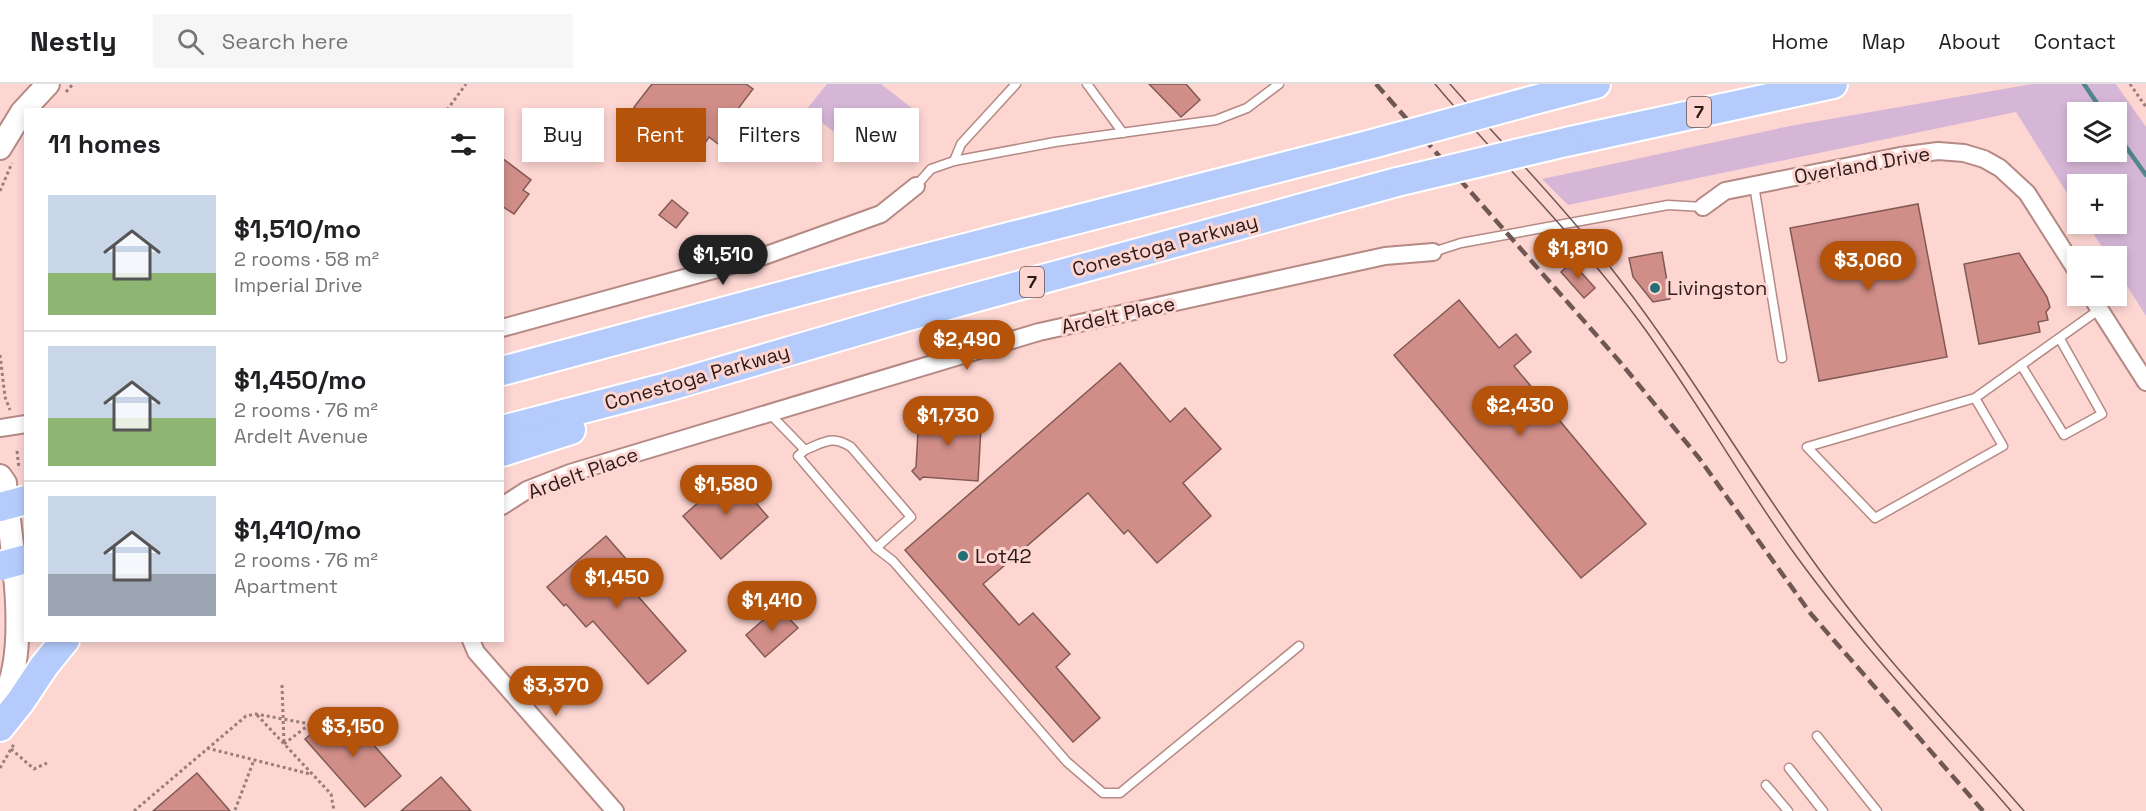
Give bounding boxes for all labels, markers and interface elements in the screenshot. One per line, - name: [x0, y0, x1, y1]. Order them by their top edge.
- search box: [153, 14, 573, 68]
- text: Nestly: [30, 23, 117, 59]
- icon: search: [174, 25, 207, 58]
- text: Search here: [222, 27, 349, 55]
- text: Home: [1771, 28, 1829, 55]
- text: Map: [1862, 28, 1906, 55]
- text: About: [1939, 28, 2001, 55]
- text: Contact: [2034, 28, 2116, 55]
- road number: 7: [1687, 97, 1711, 127]
- map controls: [2067, 102, 2127, 306]
- button: layers: [2067, 102, 2127, 162]
- chip: Buy: [522, 108, 604, 162]
- chip: Rent: [616, 108, 706, 162]
- chip: Filters: [718, 108, 822, 162]
- chip: New: [834, 108, 919, 162]
- text: 11 homes: [48, 127, 161, 161]
- icon: filters: [447, 128, 480, 161]
- street label: Overland Drive: [1792, 140, 1932, 190]
- button: +: [2067, 174, 2127, 234]
- street label: Conestoga Parkway: [1069, 208, 1261, 282]
- text: $1,510/mo: [234, 212, 361, 246]
- icon: home: [96, 219, 168, 291]
- pin: $1,810: [1529, 229, 1627, 280]
- pin: $1,510: [674, 235, 772, 286]
- text: $1,810: [1547, 235, 1609, 261]
- text: $1,510: [693, 241, 753, 267]
- pin: $3,060: [1819, 241, 1917, 292]
- text: 2 rooms · 58 m²: [234, 246, 379, 272]
- button: −: [2067, 246, 2127, 306]
- text: $3,060: [1834, 247, 1902, 273]
- road number: 7: [1020, 267, 1044, 297]
- text: Imperial Drive: [234, 272, 363, 298]
- place label: Livingston: [1667, 275, 1767, 301]
- marker: Livingston: [1648, 281, 1662, 295]
- street label: Ardelt Place: [1059, 290, 1177, 340]
- pin: $2,490: [918, 320, 1016, 371]
- text: $2,490: [933, 326, 1001, 352]
- street label: Conestoga Parkway: [602, 338, 792, 416]
- text: $1,450/mo: [234, 363, 366, 397]
- icon: home: [96, 370, 168, 442]
- pin: $2,430: [1471, 386, 1569, 437]
- text: $2,430: [1486, 392, 1554, 418]
- pin: $1,730: [899, 396, 997, 447]
- text: 2 rooms · 76 m²: [234, 397, 378, 423]
- text: $1,730: [917, 402, 979, 428]
- text: Ardelt Avenue: [234, 423, 368, 449]
- street label: Ardelt Place: [524, 441, 642, 505]
- pin: $1,580: [677, 465, 775, 516]
- text: $1,580: [694, 471, 758, 497]
- text: $1,410/mo: [234, 513, 362, 547]
- icon: home: [96, 520, 168, 592]
- place label: Lot42: [975, 543, 1032, 569]
- text: 2 rooms · 76 m²: [234, 547, 378, 573]
- marker: Lot42: [956, 549, 970, 563]
- pin: $1,450: [568, 558, 666, 609]
- text: $1,450: [585, 564, 649, 590]
- text: Apartment: [234, 573, 338, 599]
- pin: $1,410: [723, 581, 821, 632]
- text: $1,410: [742, 587, 803, 613]
- pin: $3,370: [507, 666, 605, 717]
- text: $3,370: [523, 672, 589, 698]
- pin: $3,150: [304, 707, 402, 758]
- text: $3,150: [321, 713, 385, 739]

